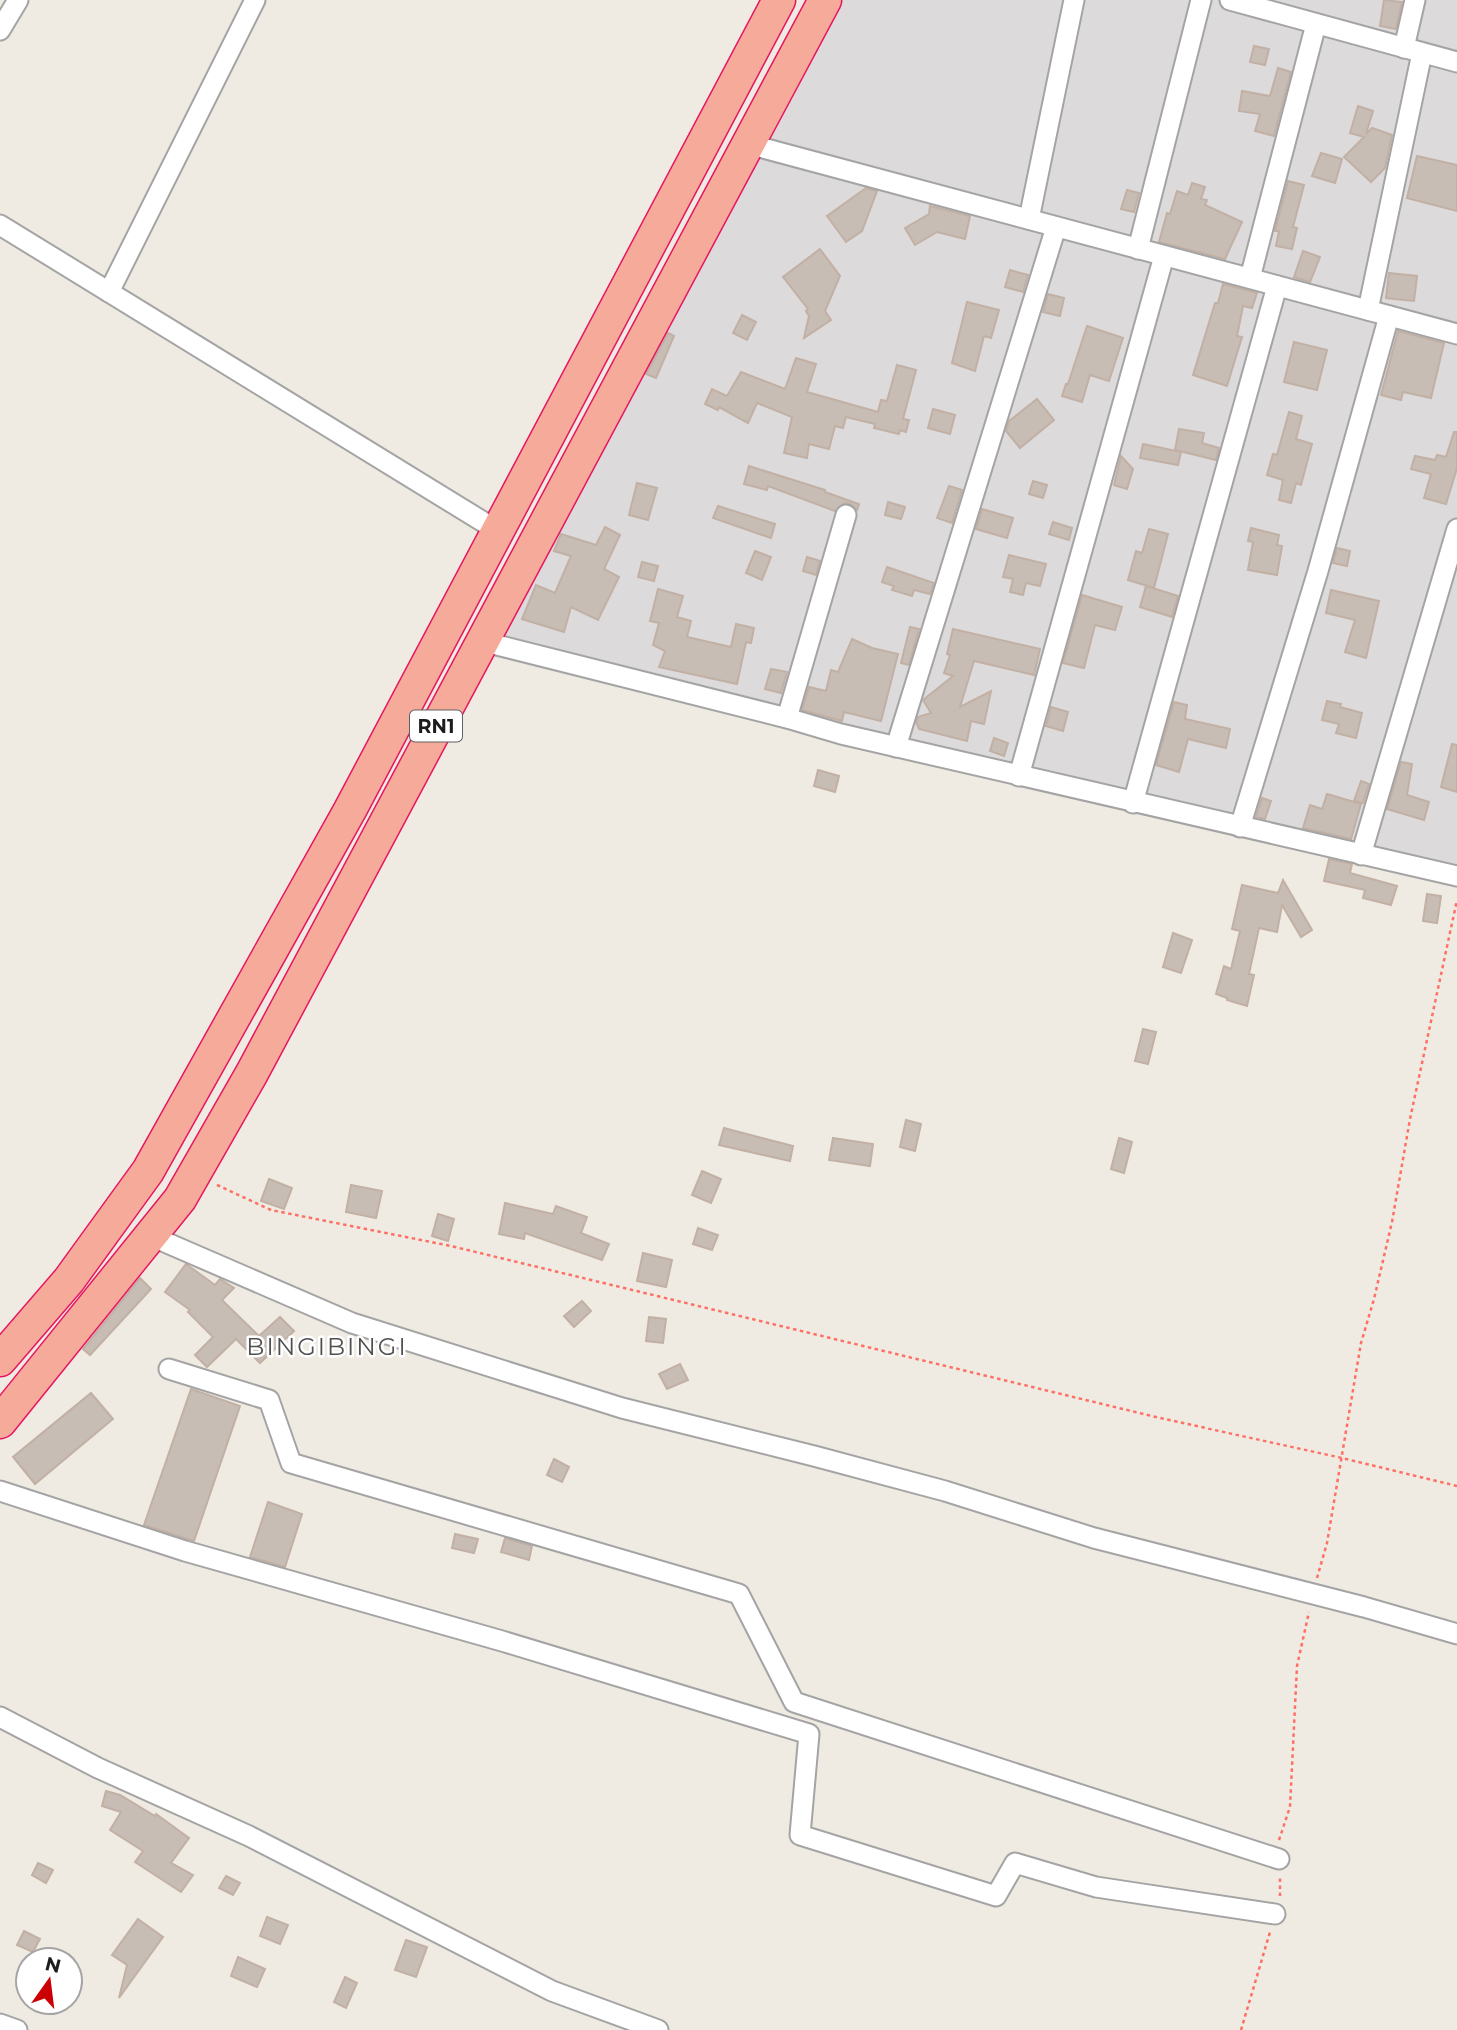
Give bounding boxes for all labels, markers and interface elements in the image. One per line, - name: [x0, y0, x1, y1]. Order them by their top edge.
- road number: RN1: [410, 710, 462, 741]
- district label: BINGIBINGI: [246, 1332, 408, 1361]
- north arrow: [14, 1946, 84, 2016]
- text: N: [43, 1952, 63, 1978]

